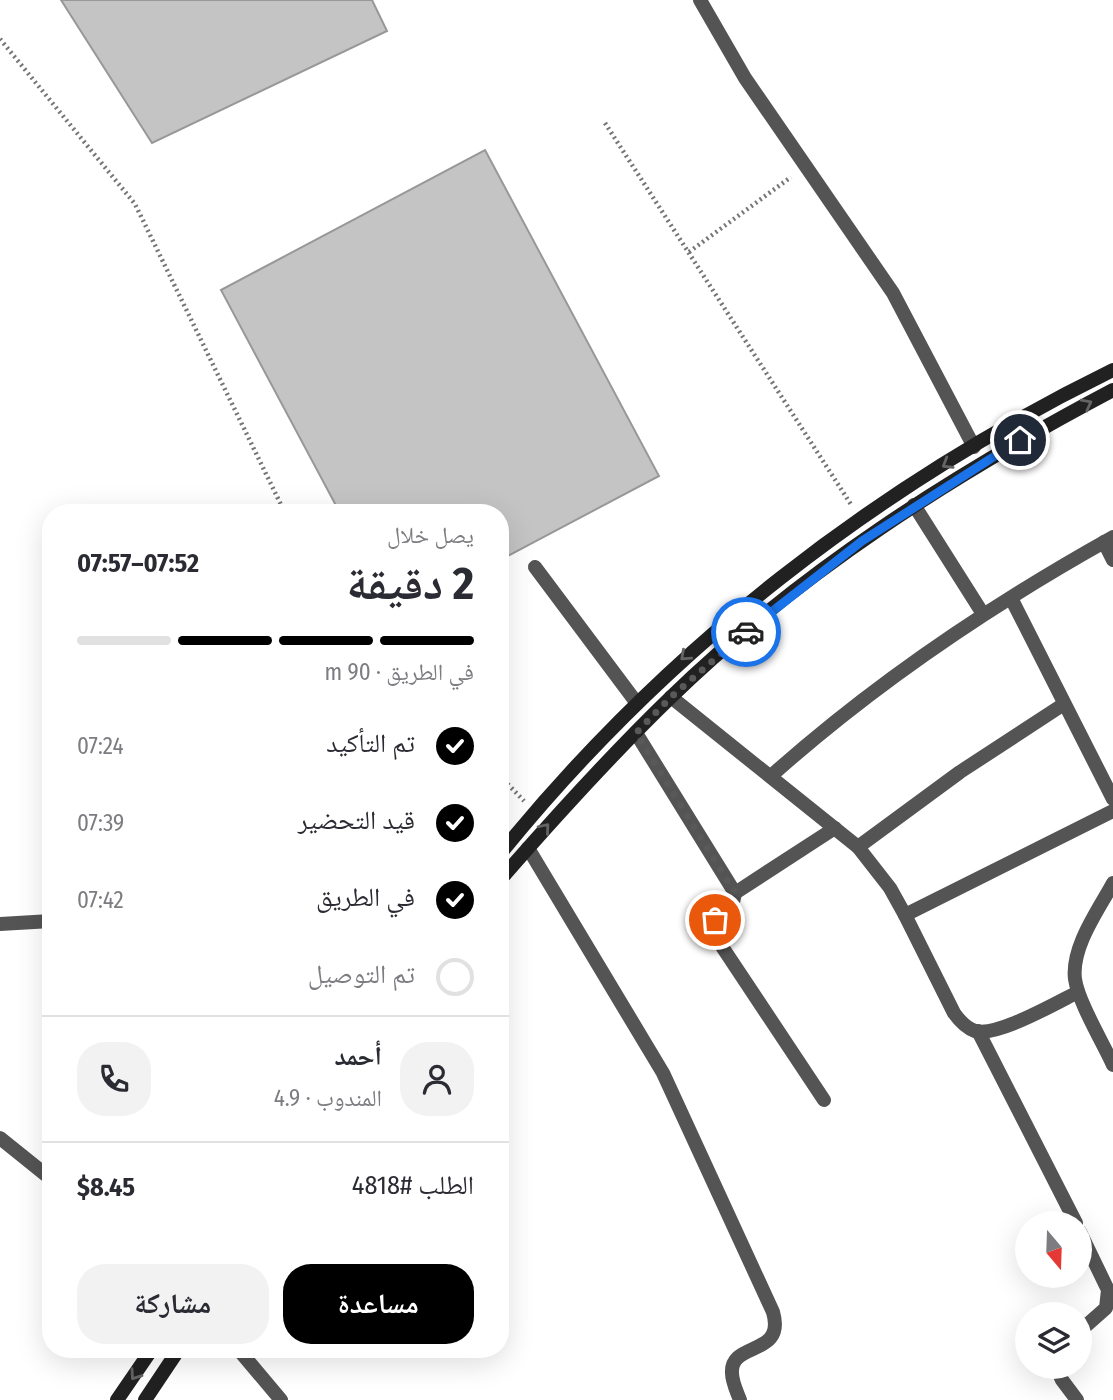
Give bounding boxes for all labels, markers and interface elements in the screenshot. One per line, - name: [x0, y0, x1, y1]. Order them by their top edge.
- one-way arrow: [1080, 398, 1093, 412]
- pin: [990, 410, 1050, 470]
- icon: home: [1001, 421, 1039, 459]
- one-way arrow: [942, 455, 955, 468]
- text: يصل خلال: [387, 521, 474, 549]
- text: 07:52–07:57: [77, 548, 199, 579]
- text: 2 دقيقة: [347, 556, 474, 611]
- courier: [711, 597, 781, 667]
- icon: car: [727, 613, 765, 651]
- one-way arrow: [680, 648, 693, 660]
- text: في الطريق · 90 m: [324, 658, 474, 686]
- icon: check: [436, 727, 474, 765]
- text: تم التأكيد: [326, 728, 415, 759]
- text: 07:24: [77, 732, 124, 760]
- icon: check: [436, 804, 474, 842]
- text: قيد التحضير: [298, 805, 415, 836]
- text: 07:39: [77, 809, 124, 837]
- one-way arrow: [537, 824, 549, 837]
- icon: check: [436, 881, 474, 919]
- text: في الطريق: [316, 882, 415, 913]
- text: 07:42: [77, 886, 124, 914]
- pin: [685, 890, 745, 950]
- icon: bag: [696, 901, 734, 939]
- text: تم التوصيل: [308, 959, 415, 990]
- text: أحمد: [334, 1041, 382, 1072]
- button: phone: [77, 1042, 151, 1116]
- button: person: [400, 1042, 474, 1116]
- text: المندوب · 4.9: [274, 1084, 382, 1112]
- text: الطلب #4818: [352, 1170, 474, 1201]
- text: $8.45: [77, 1172, 135, 1203]
- north arrow: [1015, 1211, 1092, 1288]
- map controls: [1015, 1211, 1092, 1379]
- button: مشاركة: [77, 1264, 269, 1344]
- button: مساعدة: [283, 1264, 474, 1344]
- button: layers: [1015, 1302, 1092, 1379]
- one-way arrow: [131, 1367, 143, 1380]

